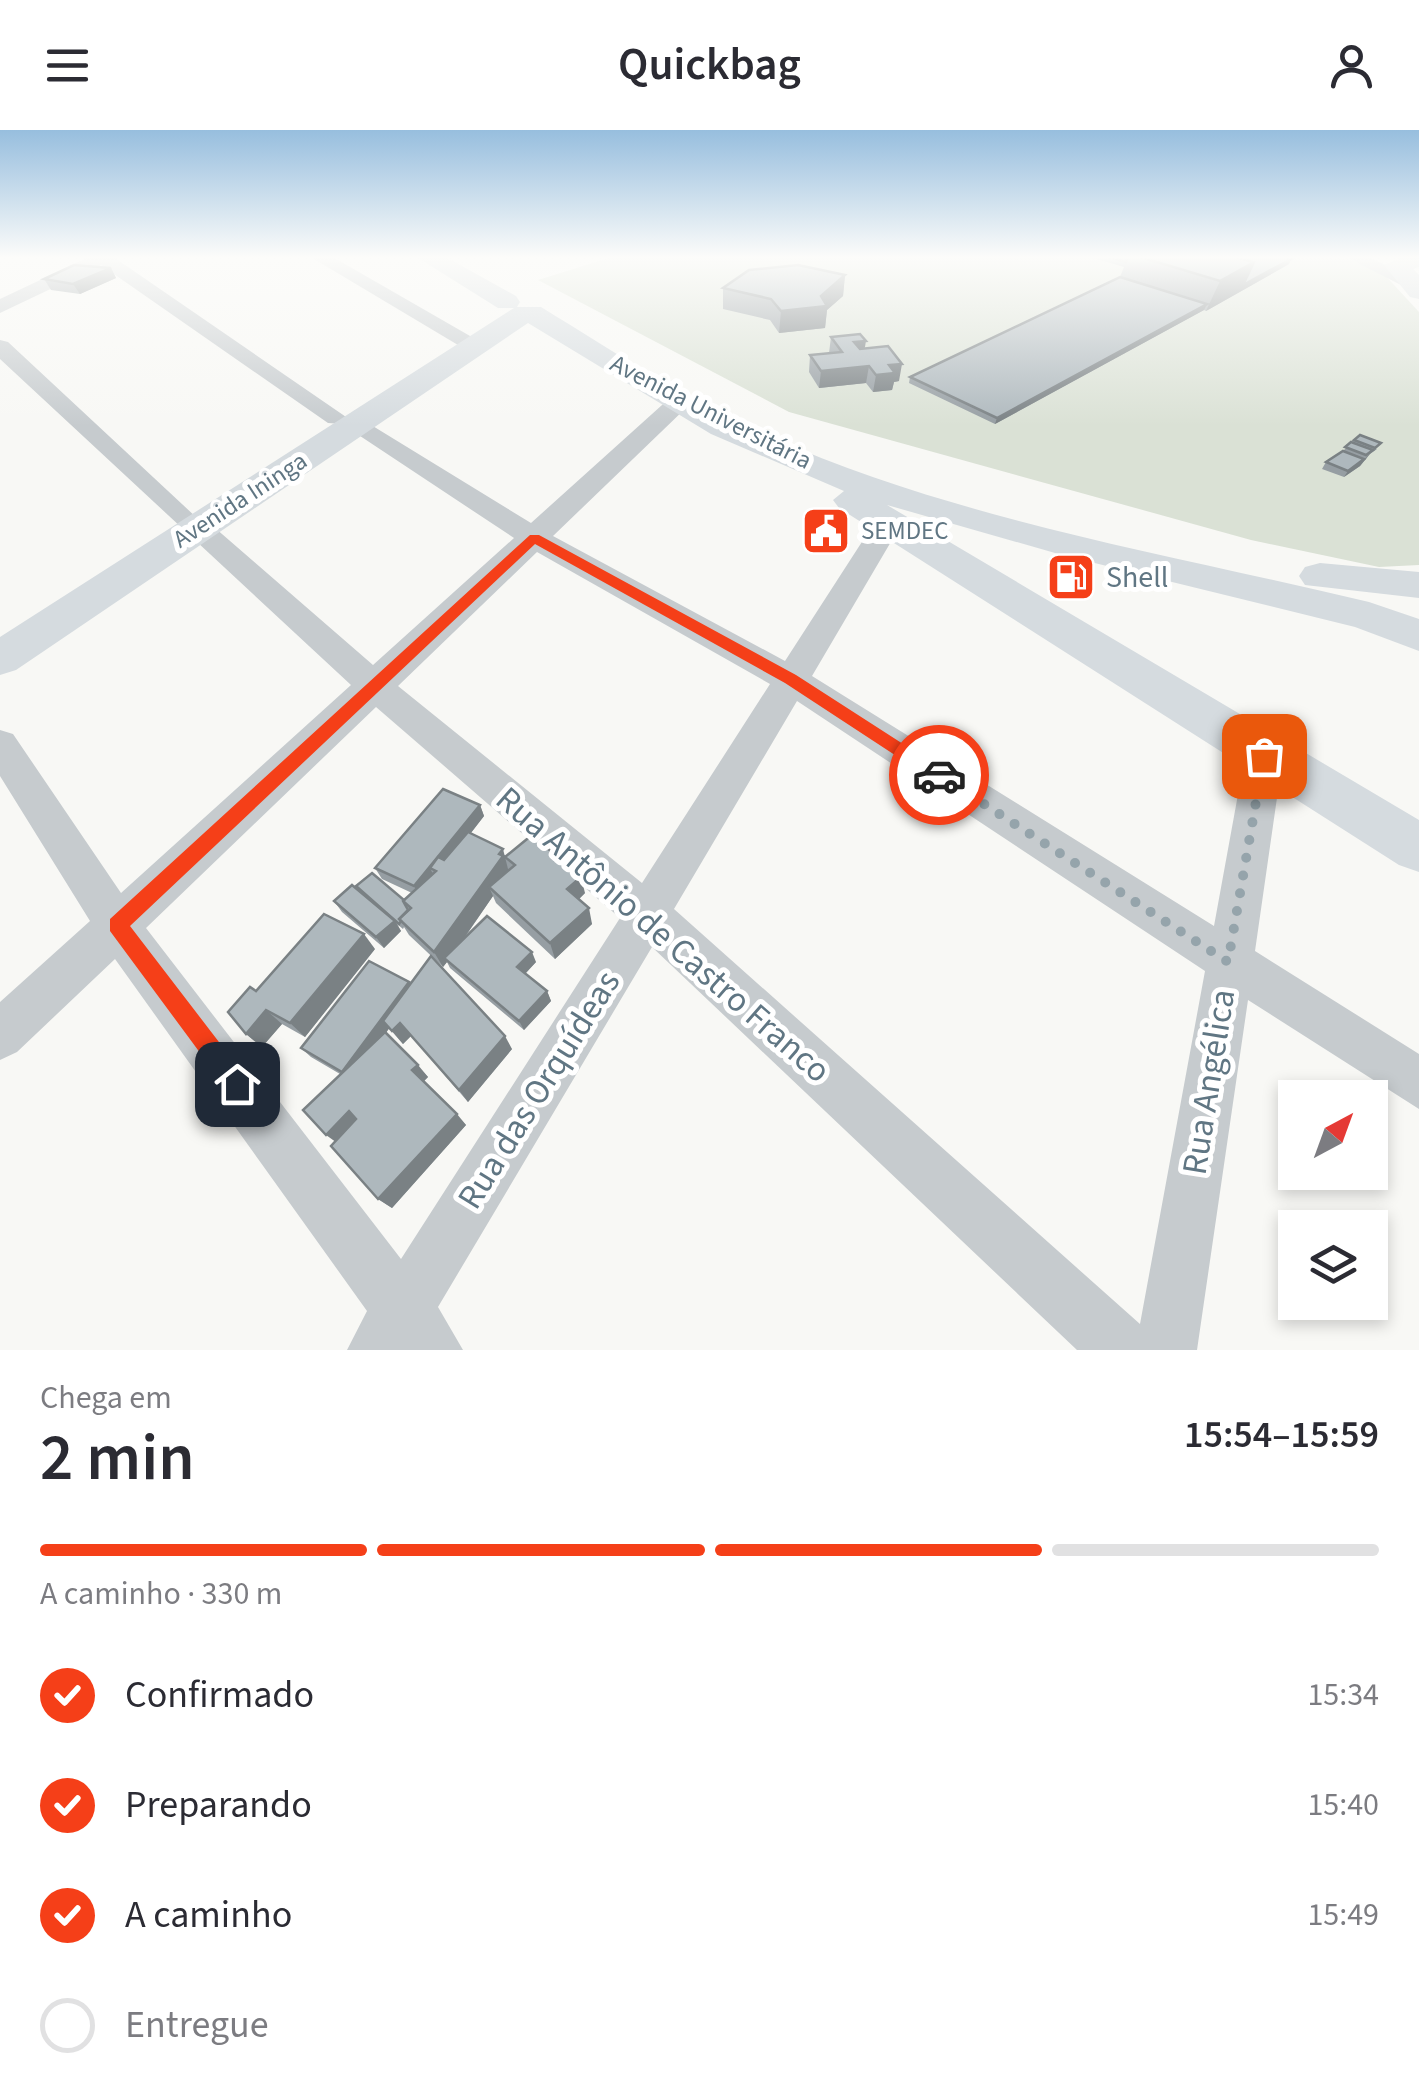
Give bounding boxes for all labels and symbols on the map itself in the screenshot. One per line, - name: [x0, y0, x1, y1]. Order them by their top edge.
- street label: Avenida Universitária: [604, 346, 818, 478]
- street label: Avenida Ininga: [166, 443, 314, 557]
- public building icon: SEMDEC: [800, 505, 852, 557]
- place label: SEMDEC: [861, 513, 949, 549]
- fuel station icon: Shell: [1045, 551, 1097, 603]
- place label: Shell: [1106, 556, 1169, 599]
- pin: [1222, 714, 1307, 799]
- courier: [889, 725, 989, 825]
- street label: Rua Antônio de Castro Franco: [484, 775, 842, 1095]
- street label: Rua das Orquídeas: [445, 961, 633, 1219]
- street label: Rua Angélica: [1170, 986, 1248, 1178]
- pin: [195, 1042, 280, 1127]
- north arrow: [1278, 1080, 1388, 1190]

